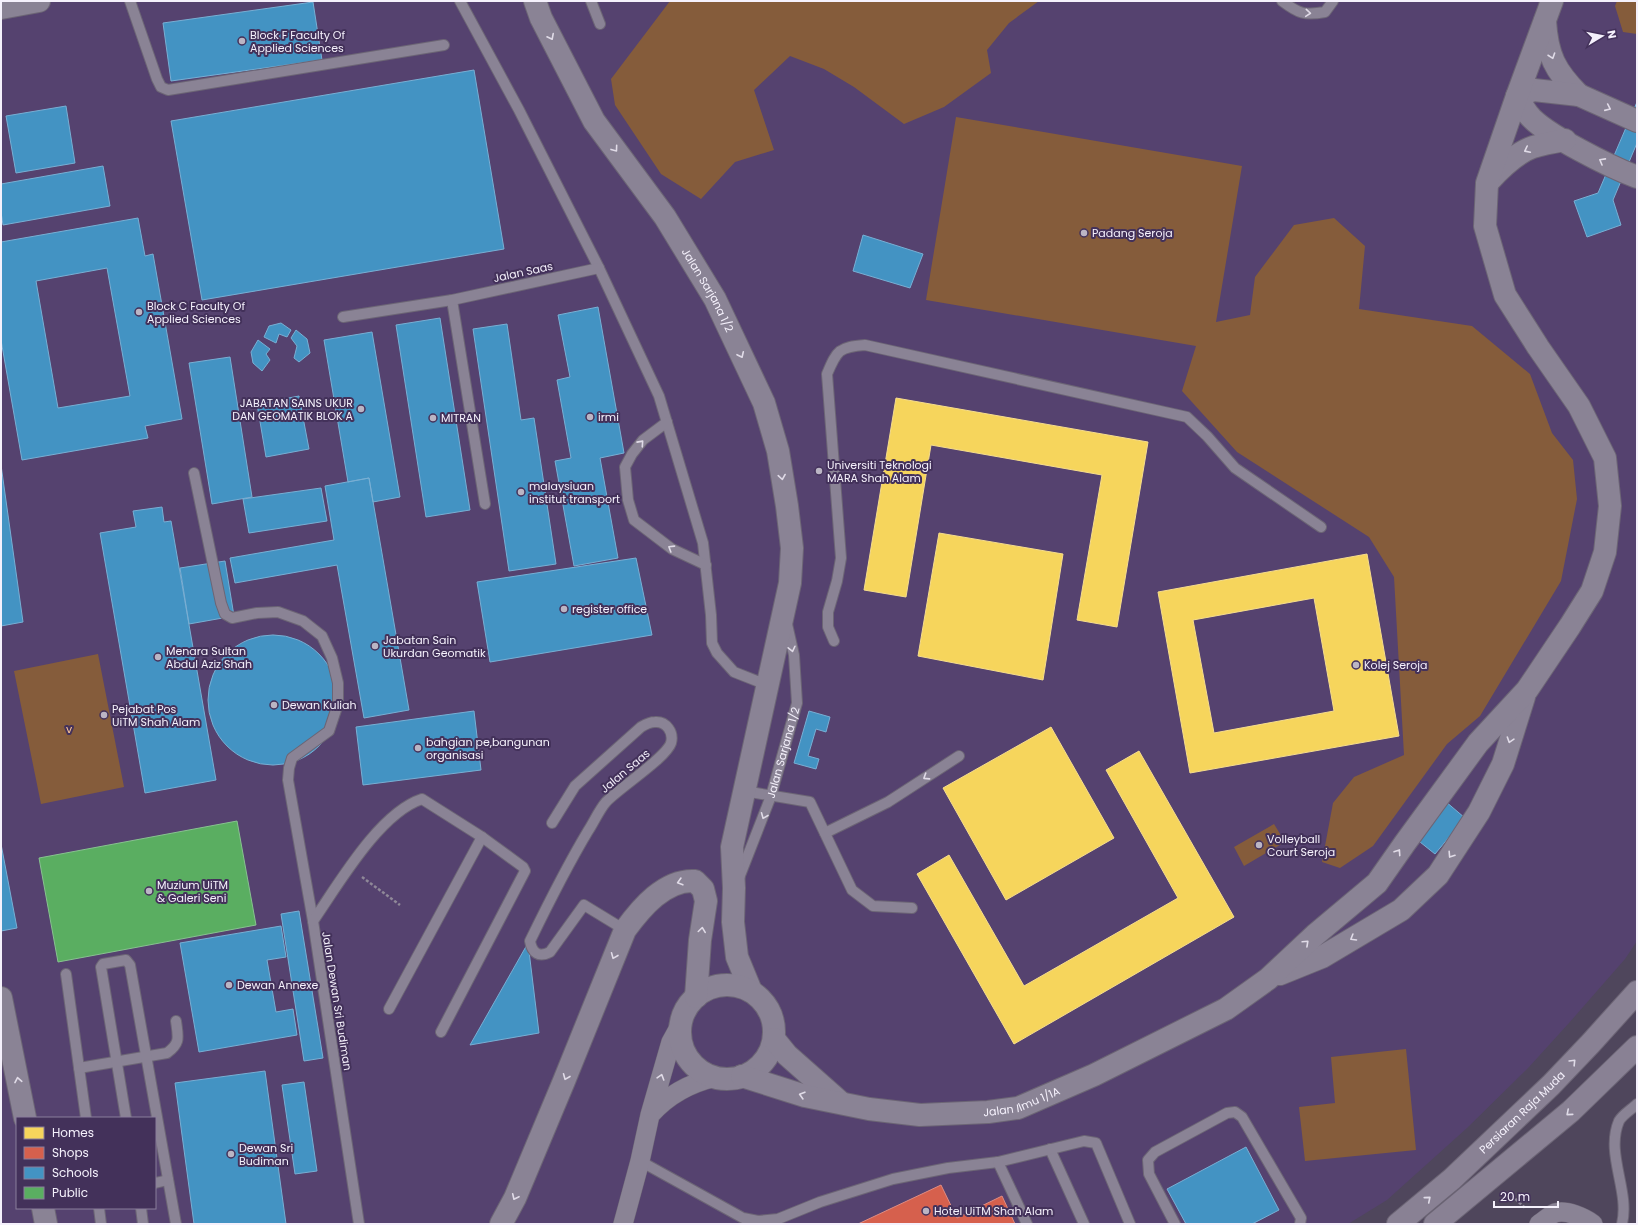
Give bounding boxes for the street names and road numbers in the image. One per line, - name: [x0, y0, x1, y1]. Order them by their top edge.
- street label: Jalan Sarjana 1/2: [678, 245, 737, 335]
- street label: Jalan Saas: [492, 258, 554, 286]
- street label: Jalan Sarjana 1/2: [763, 705, 803, 800]
- street label: Jalan Saas: [597, 745, 653, 797]
- street label: Jalan Dewan Sri Budiman: [318, 930, 356, 1072]
- street label: Persiaran Raja Muda: [1476, 1067, 1568, 1157]
- street label: Jalan Ilmu 1/1A: [983, 1083, 1063, 1120]

